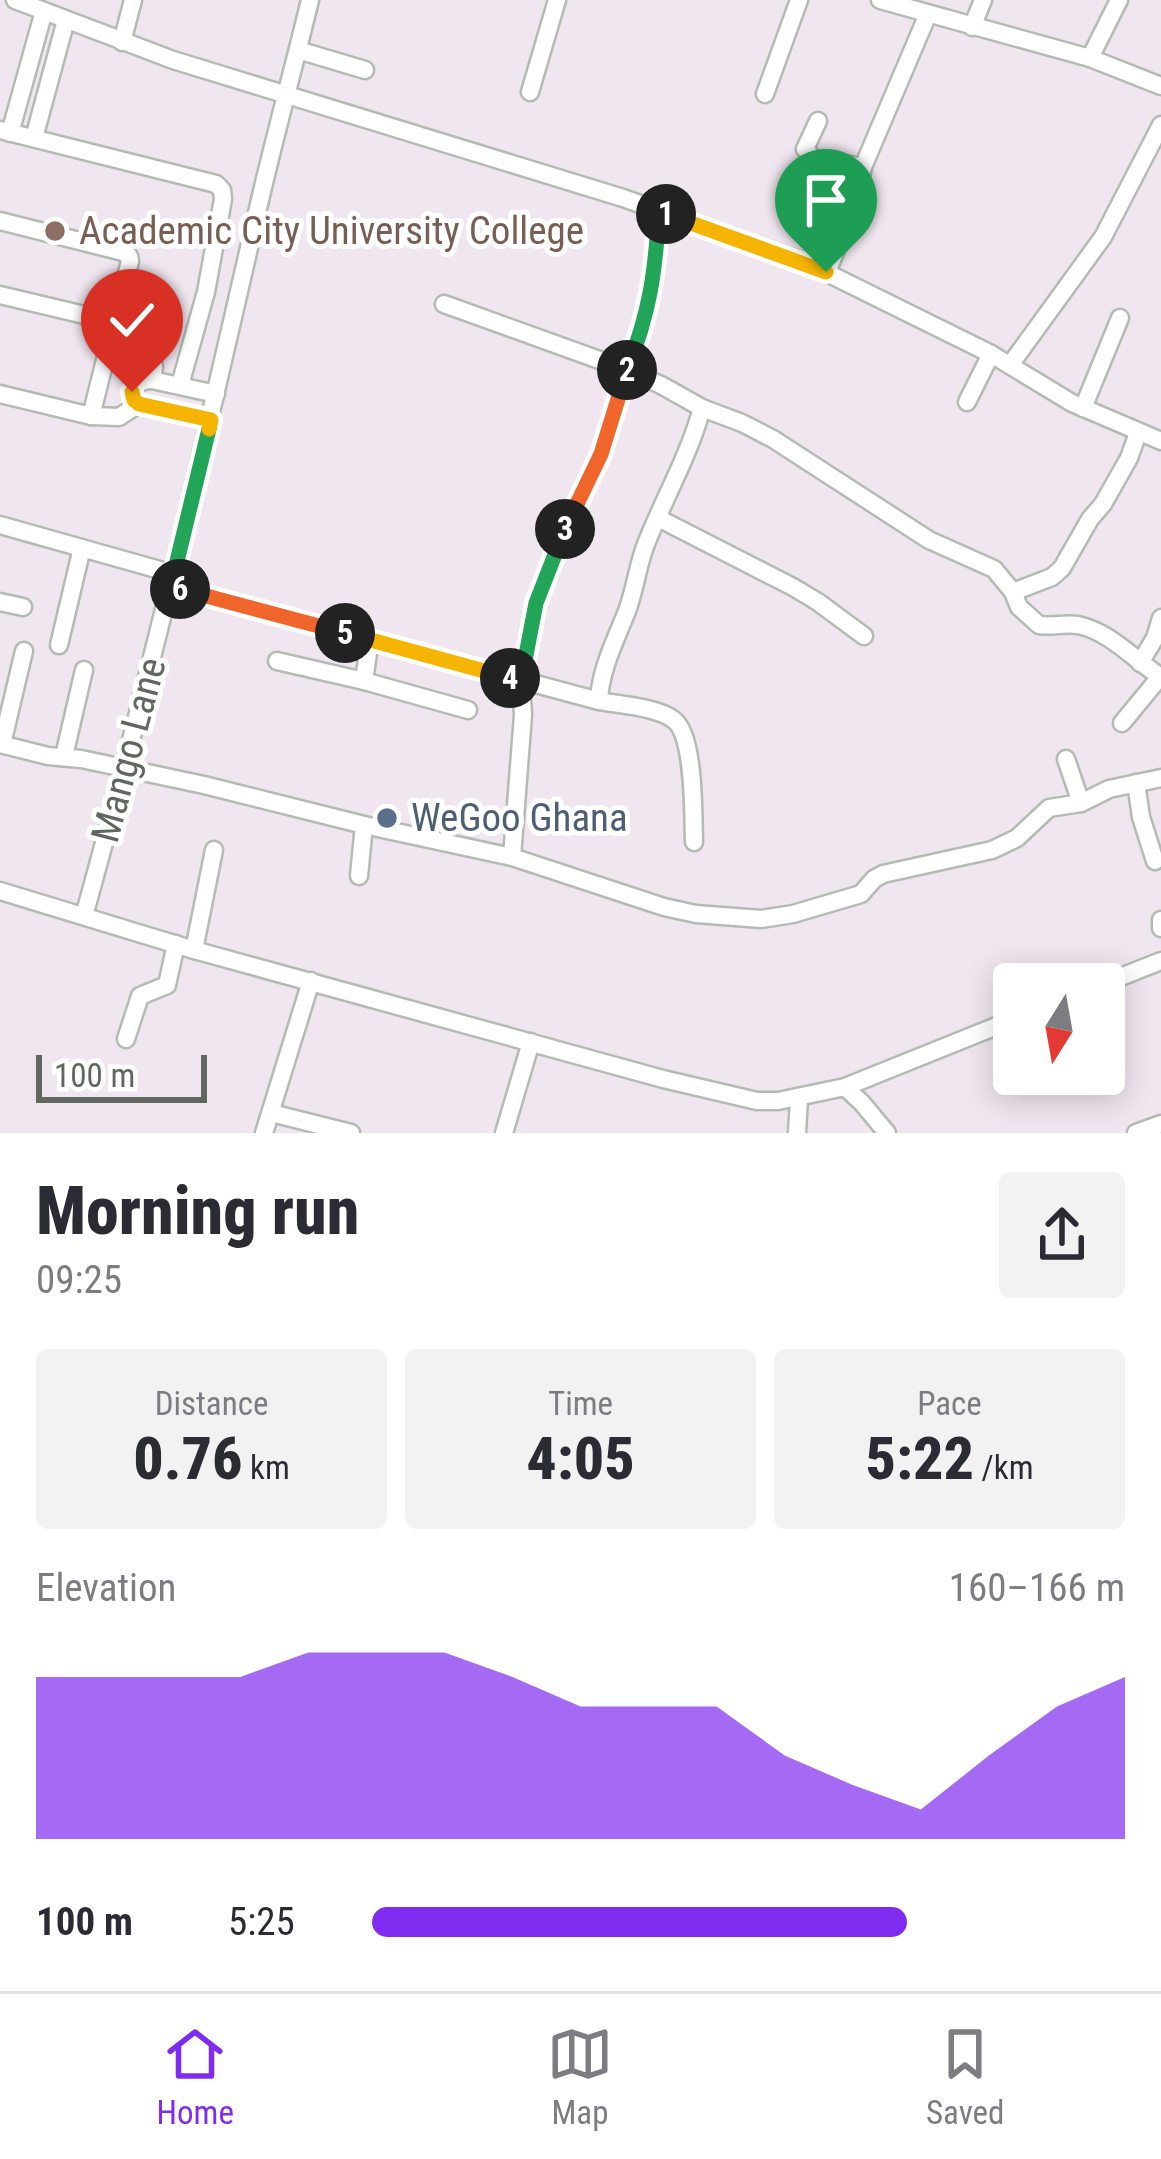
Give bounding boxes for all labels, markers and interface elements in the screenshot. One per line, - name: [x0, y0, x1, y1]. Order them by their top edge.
- pin: [775, 149, 877, 272]
- icon: arrive: [793, 167, 859, 233]
- pin: 1: [636, 184, 696, 244]
- text: 1: [658, 194, 674, 233]
- place label: Academic City University College: [79, 208, 584, 254]
- marker: Academic City University College: [42, 218, 68, 244]
- pin: [81, 269, 183, 392]
- icon: check: [99, 287, 165, 353]
- pin: 2: [597, 340, 657, 400]
- text: 2: [619, 350, 635, 389]
- pin: 3: [535, 499, 595, 559]
- text: 3: [557, 509, 573, 548]
- pin: 6: [150, 559, 210, 619]
- text: 6: [172, 569, 188, 608]
- pin: 5: [315, 603, 375, 663]
- text: 5: [337, 613, 353, 652]
- pin: 4: [480, 648, 540, 708]
- street label: Mango Lane: [82, 653, 176, 847]
- text: 4: [502, 658, 518, 697]
- place label: WeGoo Ghana: [411, 795, 628, 841]
- marker: WeGoo Ghana: [374, 805, 400, 831]
- north arrow: [993, 963, 1125, 1095]
- map controls: [993, 963, 1125, 1095]
- scale bar: [36, 1049, 207, 1102]
- text: 100 m: [54, 1056, 135, 1095]
- button: share: [999, 1172, 1125, 1298]
- text: Morning run: [36, 1173, 359, 1250]
- text: 09:25: [36, 1257, 122, 1303]
- text: Distance: [155, 1384, 268, 1423]
- text: Time: [548, 1384, 613, 1423]
- text: Pace: [917, 1384, 982, 1423]
- text: 0.76: [133, 1423, 243, 1494]
- text: 4:05: [526, 1423, 635, 1494]
- text: 5:22: [866, 1423, 974, 1494]
- text: km: [243, 1448, 290, 1487]
- text: /km: [974, 1448, 1033, 1487]
- text: Elevation: [36, 1565, 176, 1611]
- text: 160–166 m: [949, 1565, 1125, 1611]
- text: 100 m: [36, 1899, 133, 1945]
- text: 5:25: [228, 1899, 295, 1945]
- tab: Home: [157, 2021, 234, 2132]
- tab: Map: [547, 2021, 613, 2132]
- tab: Saved: [926, 2021, 1004, 2132]

